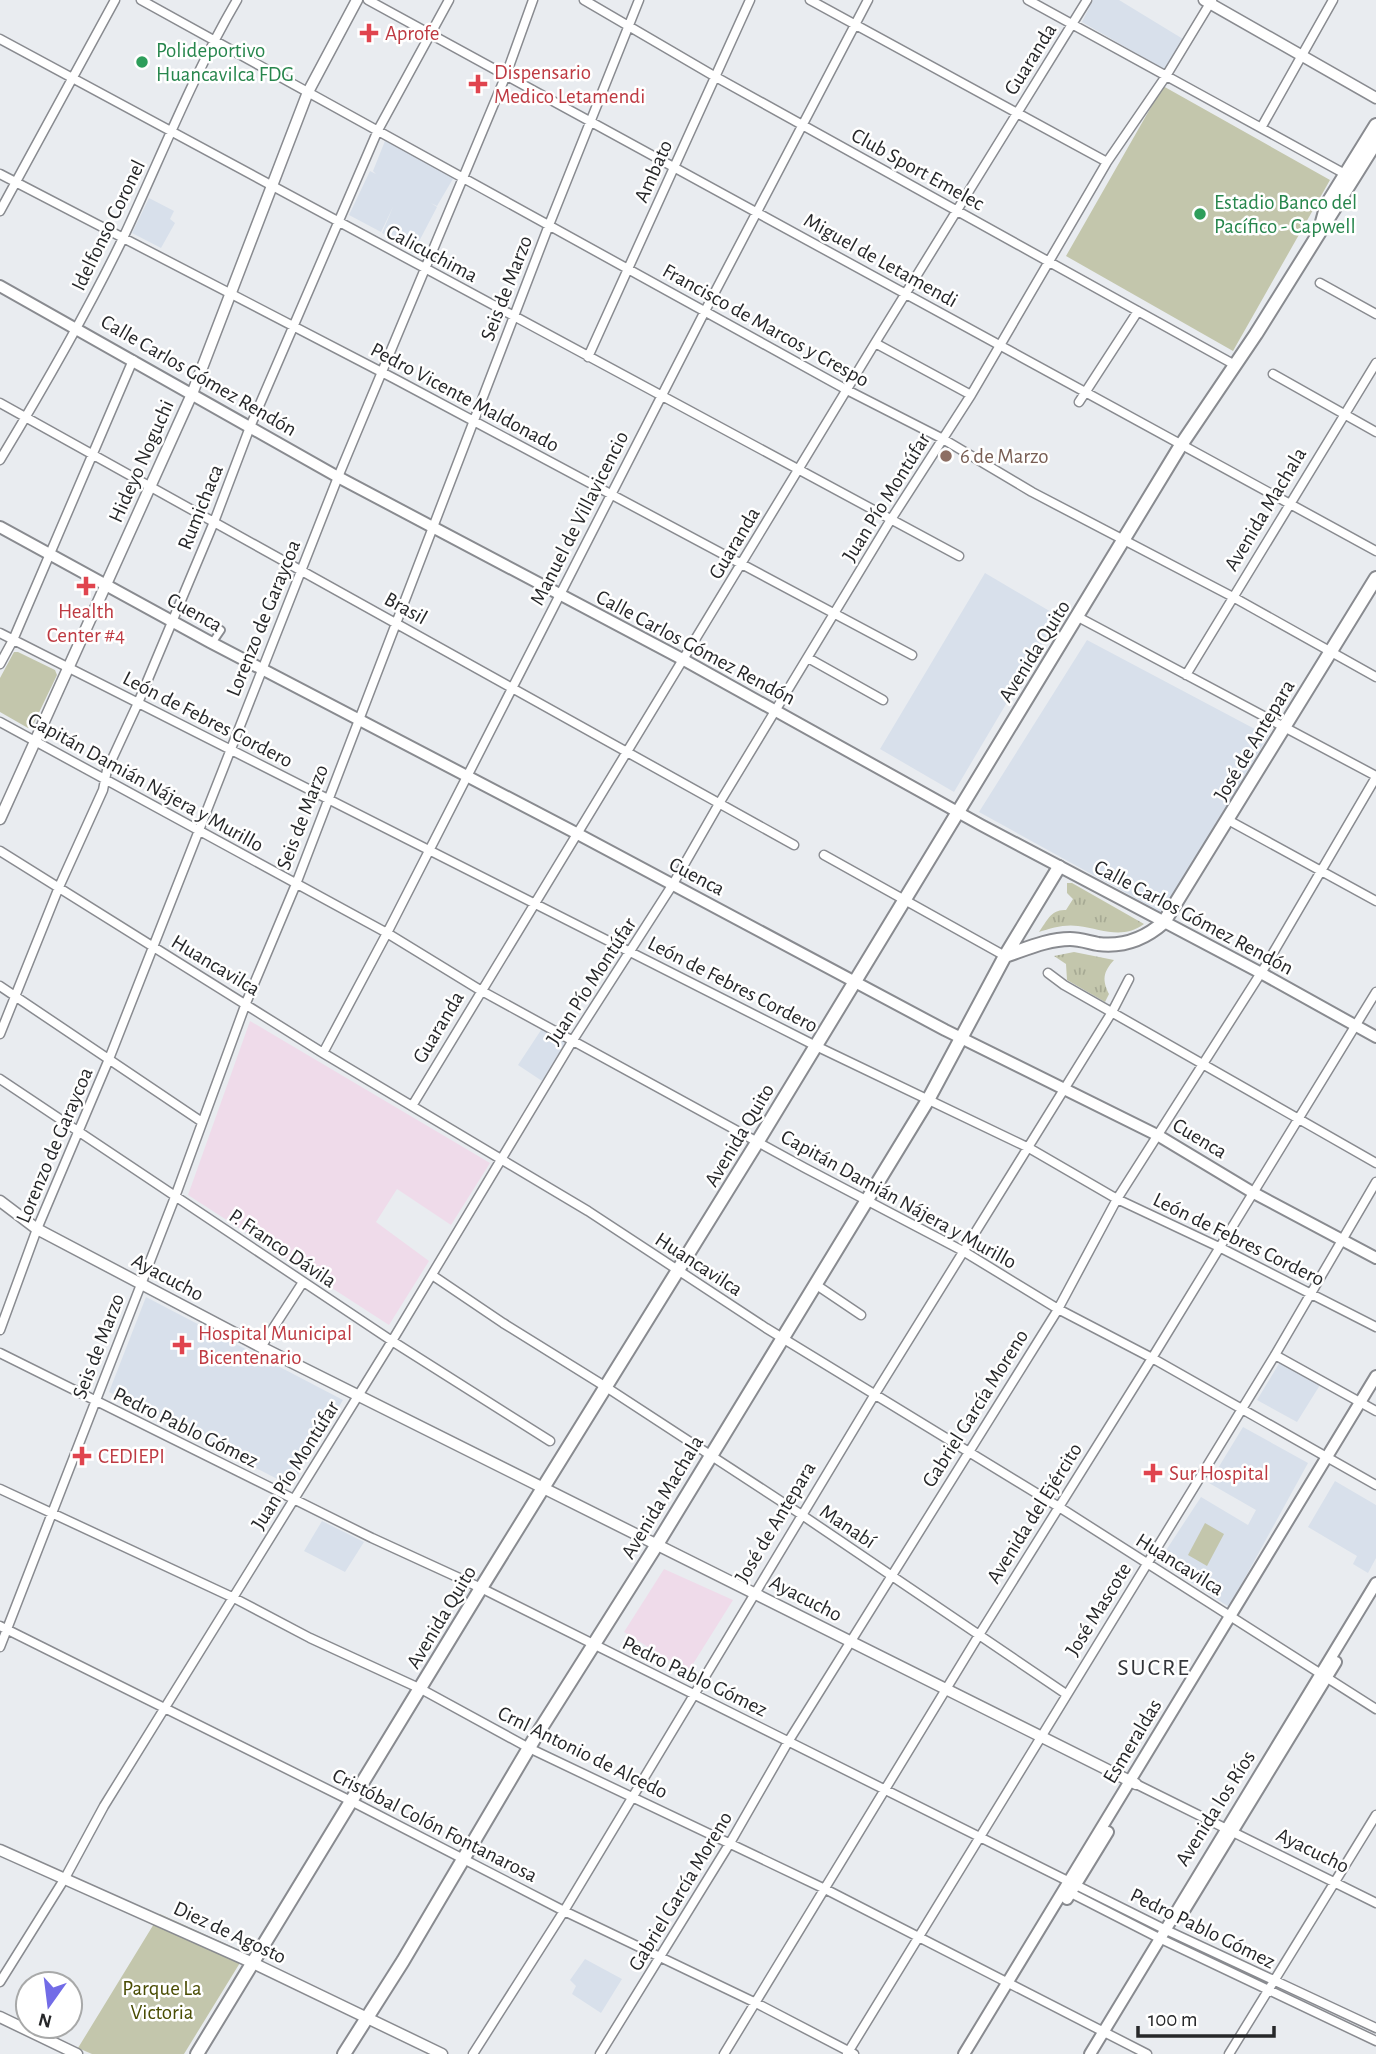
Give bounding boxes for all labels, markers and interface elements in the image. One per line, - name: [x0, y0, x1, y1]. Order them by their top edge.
- street label: Guaranda: [1000, 20, 1061, 99]
- marker: Aprofe: [359, 23, 379, 43]
- place label: Aprofe: [385, 23, 440, 44]
- place label: Polideportivo Huancavilca FDG: [156, 40, 294, 85]
- marker: Polideportivo Huancavilca FDG: [134, 54, 150, 70]
- place label: Dispensario Medico Letamendi: [494, 62, 645, 107]
- marker: Dispensario Medico Letamendi: [468, 74, 488, 94]
- street label: Club Sport Emelec: [848, 124, 988, 215]
- street label: Ambato: [630, 137, 676, 206]
- street label: Idelfonso Coronel: [68, 157, 149, 294]
- place label: Estadio Banco del Pacífico - Capwell: [1214, 192, 1357, 237]
- marker: Estadio Banco del Pacífico - Capwell: [1192, 206, 1208, 222]
- street label: Miguel de Letamendi: [800, 209, 961, 311]
- street label: Calicuchima: [383, 221, 481, 286]
- street label: Seis de Marzo: [477, 233, 536, 344]
- street label: Francisco de Marcos y Crespo: [659, 260, 873, 391]
- street label: Calle Carlos Gómez Rendón: [97, 311, 300, 440]
- street label: Pedro Vicente Maldonado: [367, 339, 562, 456]
- street label: Hideyo Noguchi: [105, 397, 178, 526]
- street label: Manuel de Villavicencio: [526, 428, 633, 609]
- street label: Juan Pío Montúfar: [838, 429, 934, 565]
- street label: Avenida Machala: [1220, 444, 1311, 574]
- place label: 6 de Marzo: [960, 446, 1049, 467]
- marker: 6 de Marzo: [938, 448, 954, 464]
- street label: Rumichaca: [174, 461, 227, 553]
- street label: Guaranda: [705, 503, 764, 583]
- street label: Lorenzo de Garaycoa: [223, 537, 305, 699]
- marker: Health Center #4: [76, 576, 96, 596]
- street label: Calle Carlos Gómez Rendón: [593, 586, 799, 709]
- street label: Brasil: [381, 588, 431, 629]
- street label: Cuenca: [164, 589, 226, 636]
- street label: Avenida Quito: [995, 597, 1074, 706]
- place label: Health Center #4: [47, 601, 125, 646]
- street label: León de Febres Cordero: [119, 667, 296, 771]
- street label: José de Antepara: [1210, 676, 1299, 804]
- street label: Capitán Damián Nájera y Murillo: [24, 709, 267, 856]
- street label: Seis de Marzo: [273, 762, 332, 873]
- street label: Cuenca: [666, 853, 728, 900]
- street label: Calle Carlos Gómez Rendón: [1091, 856, 1297, 979]
- street label: Juan Pío Montúfar: [543, 914, 640, 1049]
- street label: Huancavilca: [168, 931, 264, 1000]
- street label: León de Febres Cordero: [644, 932, 821, 1036]
- street label: Guaranda: [409, 987, 468, 1067]
- street label: Lorenzo de Garaycoa: [12, 1064, 97, 1226]
- street label: Avenida Quito: [701, 1080, 778, 1190]
- street label: Cuenca: [1169, 1114, 1231, 1163]
- street label: Capitán Damián Nájera y Murillo: [777, 1126, 1020, 1273]
- street label: León de Febres Cordero: [1150, 1189, 1328, 1290]
- street label: P. Franco Dávila: [225, 1205, 340, 1292]
- street label: Huancavilca: [651, 1229, 746, 1300]
- street label: Ayacucho: [128, 1250, 207, 1305]
- street label: Seis de Marzo: [69, 1291, 128, 1402]
- place label: Hospital Municipal Bicentenario: [198, 1323, 352, 1368]
- street label: Gabriel García Moreno: [918, 1326, 1032, 1491]
- marker: Hospital Municipal Bicentenario: [172, 1335, 192, 1355]
- street label: Pedro Pablo Gómez: [110, 1383, 262, 1472]
- street label: Juan Pío Montúfar: [247, 1397, 343, 1533]
- street label: Avenida Machala: [617, 1432, 708, 1562]
- street label: Avenida del Ejército: [983, 1439, 1086, 1587]
- marker: CEDIEPI: [72, 1446, 92, 1466]
- place label: CEDIEPI: [98, 1446, 165, 1467]
- street label: José de Antepara: [731, 1458, 820, 1586]
- marker: Sur Hospital: [1143, 1463, 1163, 1483]
- place label: Sur Hospital: [1169, 1463, 1269, 1484]
- street label: Manabí: [816, 1500, 880, 1553]
- street label: Huancavilca: [1132, 1529, 1228, 1600]
- street label: José Mascote: [1062, 1559, 1135, 1660]
- street label: Avenida Quito: [403, 1562, 480, 1672]
- street label: Ayacucho: [766, 1571, 845, 1626]
- street label: Pedro Pablo Gómez: [619, 1632, 771, 1721]
- district label: SUCRE: [1117, 1656, 1191, 1680]
- street label: Esmeraldas: [1099, 1695, 1166, 1787]
- street label: Crnl Antonio de Alcedo: [495, 1702, 671, 1803]
- street label: Avenida los Ríos: [1172, 1747, 1259, 1870]
- street label: Cristóbal Colón Fontanarosa: [329, 1765, 541, 1886]
- street label: Gabriel García Moreno: [625, 1808, 736, 1975]
- street label: Ayacucho: [1273, 1824, 1353, 1877]
- street label: Pedro Pablo Gómez: [1127, 1884, 1279, 1973]
- street label: Diez de Agosto: [170, 1897, 289, 1968]
- north arrow: [14, 1970, 84, 2040]
- park label: Parque La Victoria: [122, 1978, 202, 2023]
- scale bar: [1138, 1994, 1274, 2038]
- text: N: [37, 2009, 54, 2031]
- text: 100 m: [1148, 2009, 1198, 2030]

